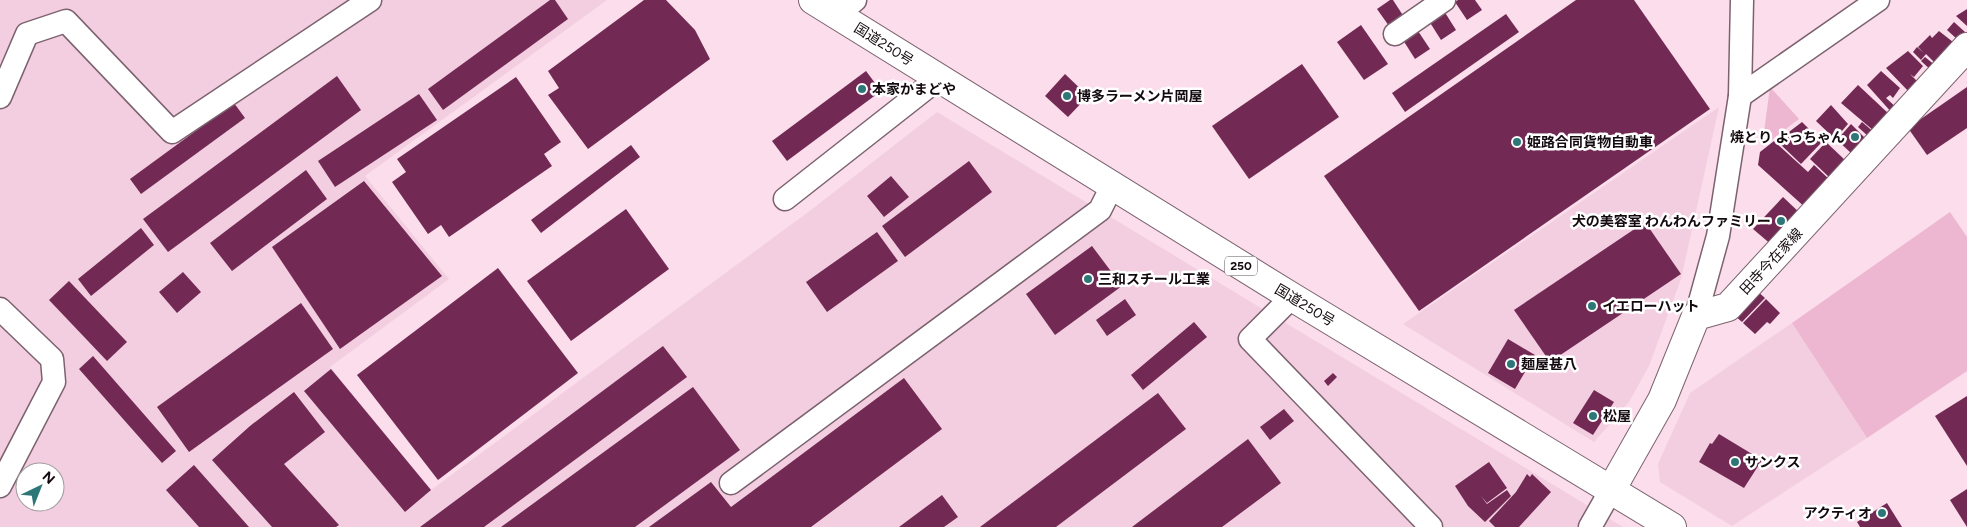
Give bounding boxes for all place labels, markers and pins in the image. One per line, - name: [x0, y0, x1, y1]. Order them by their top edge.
- place label: 本家かまどや: [872, 81, 956, 98]
- marker: 本家かまどや: [856, 83, 868, 95]
- place label: 博多ラーメン片岡屋: [1077, 88, 1202, 105]
- marker: 博多ラーメン片岡屋: [1061, 90, 1073, 102]
- place label: 焼とり よっちゃん: [1730, 129, 1845, 146]
- marker: 焼とり よっちゃん: [1849, 131, 1861, 143]
- place label: 姫路合同貨物自動車: [1527, 134, 1653, 151]
- marker: 姫路合同貨物自動車: [1511, 136, 1523, 148]
- place label: 犬の美容室 わんわんファミリー: [1572, 213, 1771, 230]
- marker: 犬の美容室 わんわんファミリー: [1775, 215, 1787, 227]
- place label: 三和スチール工業: [1098, 271, 1210, 288]
- marker: 三和スチール工業: [1082, 273, 1094, 285]
- place label: イエローハット: [1602, 298, 1700, 315]
- marker: イエローハット: [1586, 300, 1598, 312]
- place label: 麺屋甚八: [1521, 356, 1577, 373]
- marker: 麺屋甚八: [1505, 358, 1517, 370]
- place label: 松屋: [1603, 408, 1631, 425]
- marker: 松屋: [1587, 410, 1599, 422]
- place label: サンクス: [1745, 454, 1801, 471]
- marker: サンクス: [1729, 456, 1741, 468]
- place label: アクティオ: [1804, 505, 1872, 522]
- marker: アクティオ: [1876, 507, 1888, 519]

